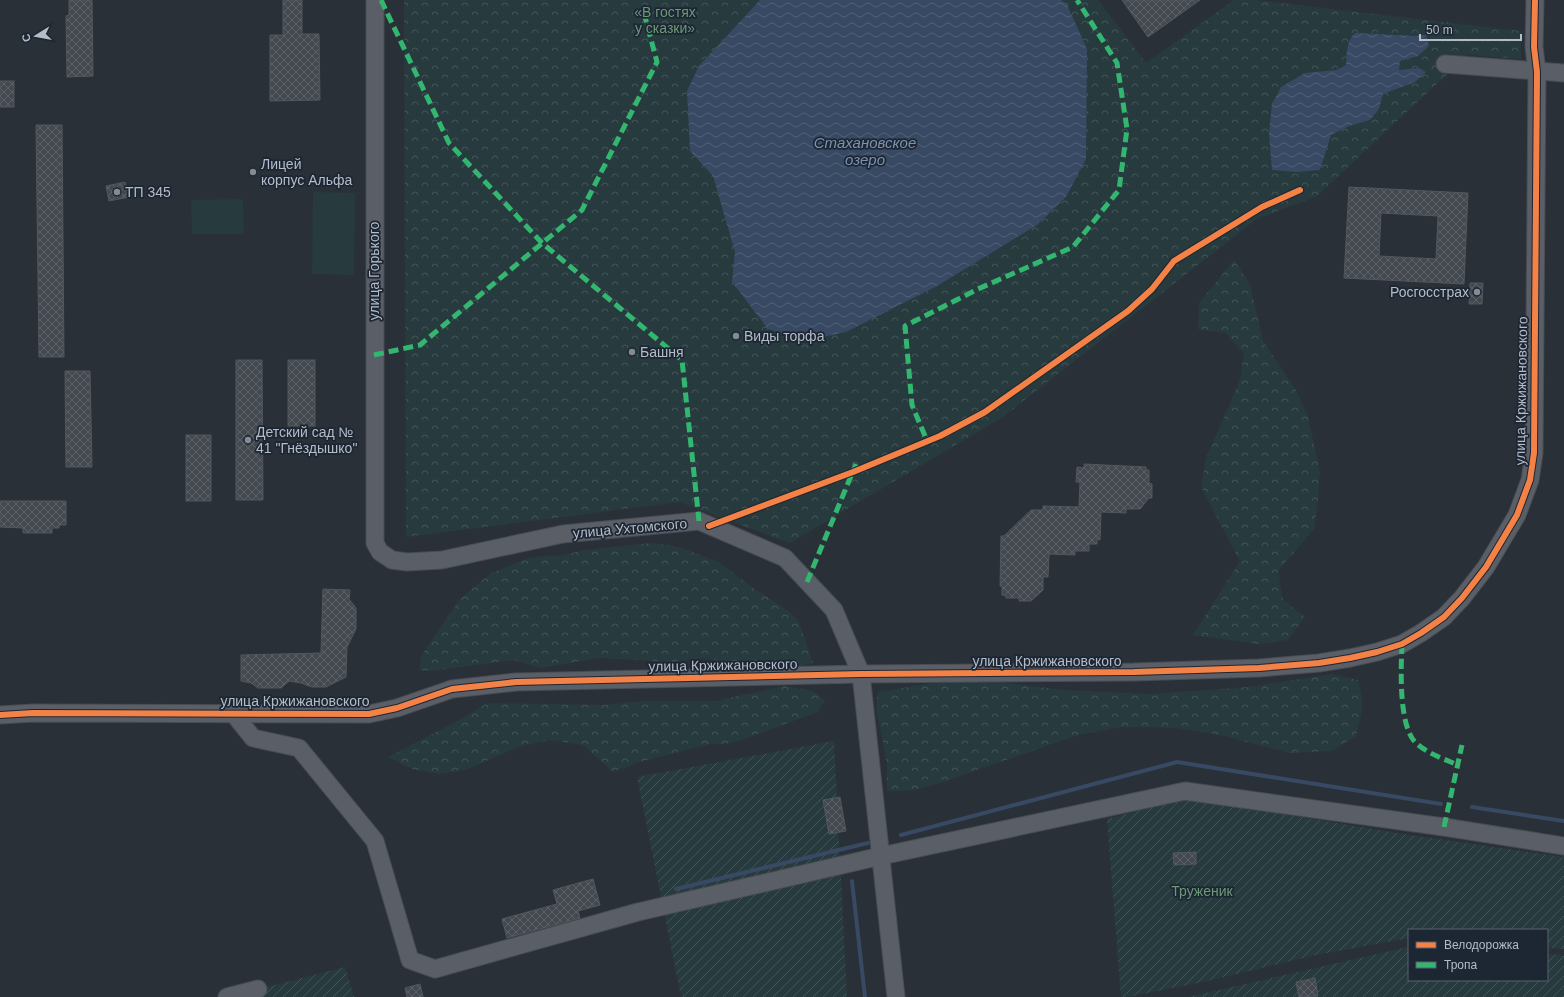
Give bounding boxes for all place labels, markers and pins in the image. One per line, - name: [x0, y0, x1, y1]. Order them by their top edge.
- place label: Лицей корпус Альфа: [261, 156, 352, 188]
- marker: Лицей корпус Альфа: [248, 167, 258, 177]
- place label: ТП 345: [125, 184, 171, 200]
- marker: ТП 345: [112, 187, 122, 197]
- place label: Росгосстрах: [1390, 284, 1469, 300]
- marker: Росгосстрах: [1472, 287, 1482, 297]
- place label: Виды торфа: [744, 328, 825, 344]
- marker: Виды торфа: [731, 331, 741, 341]
- place label: Башня: [640, 344, 684, 360]
- marker: Башня: [627, 347, 637, 357]
- place label: Детский сад № 41 "Гнёздышко": [256, 424, 357, 456]
- marker: Детский сад № 41 "Гнёздышко": [243, 435, 253, 445]

